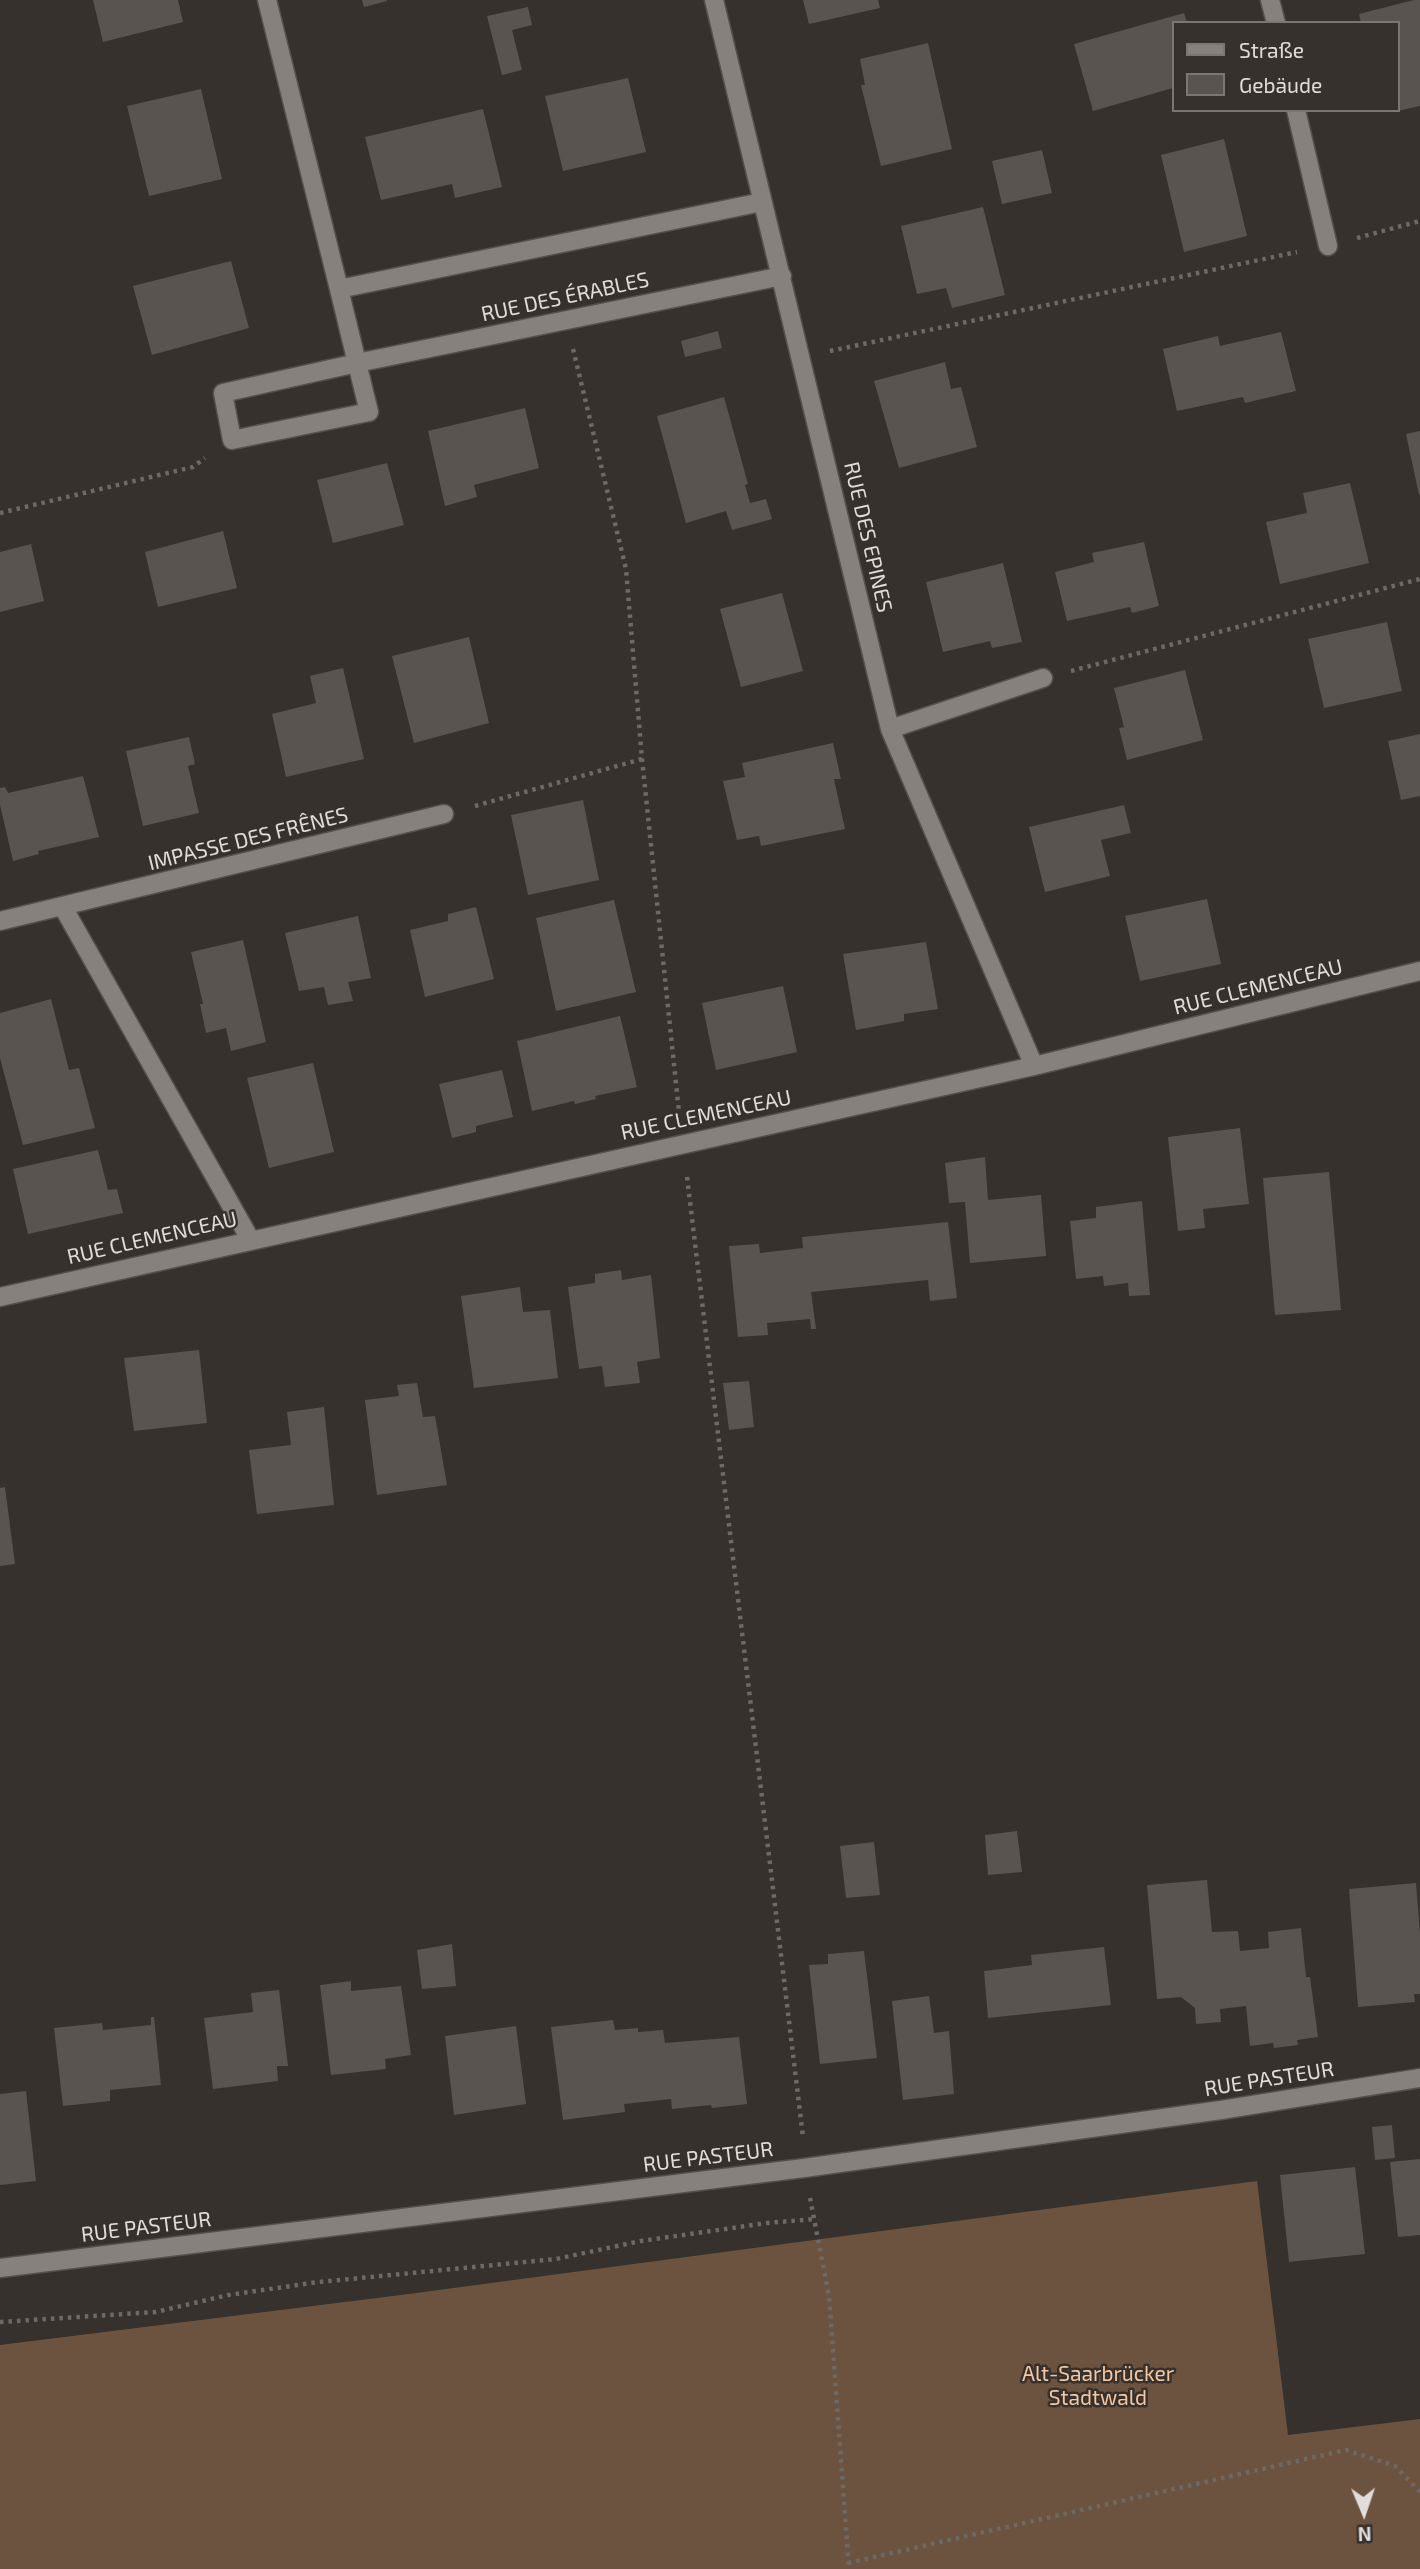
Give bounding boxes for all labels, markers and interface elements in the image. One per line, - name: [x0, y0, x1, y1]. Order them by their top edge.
- legend: [1172, 21, 1399, 112]
- text: Straße: [1239, 37, 1304, 62]
- text: Gebäude: [1239, 72, 1322, 97]
- street label: RUE DES ÉRABLES: [479, 267, 651, 327]
- street label: RUE DES EPINES: [838, 459, 898, 615]
- street label: IMPASSE DES FRÊNES: [145, 802, 351, 876]
- street label: RUE CLEMENCEAU: [1171, 954, 1345, 1020]
- street label: RUE CLEMENCEAU: [618, 1085, 794, 1145]
- street label: RUE CLEMENCEAU: [65, 1206, 239, 1270]
- street label: RUE PASTEUR: [1202, 2056, 1336, 2102]
- street label: RUE PASTEUR: [642, 2137, 774, 2177]
- street label: RUE PASTEUR: [80, 2207, 212, 2247]
- park label: Alt-Saarbrücker Stadtwald: [1022, 2361, 1174, 2411]
- north arrow: [1329, 2478, 1399, 2548]
- text: N: [1357, 2523, 1372, 2546]

